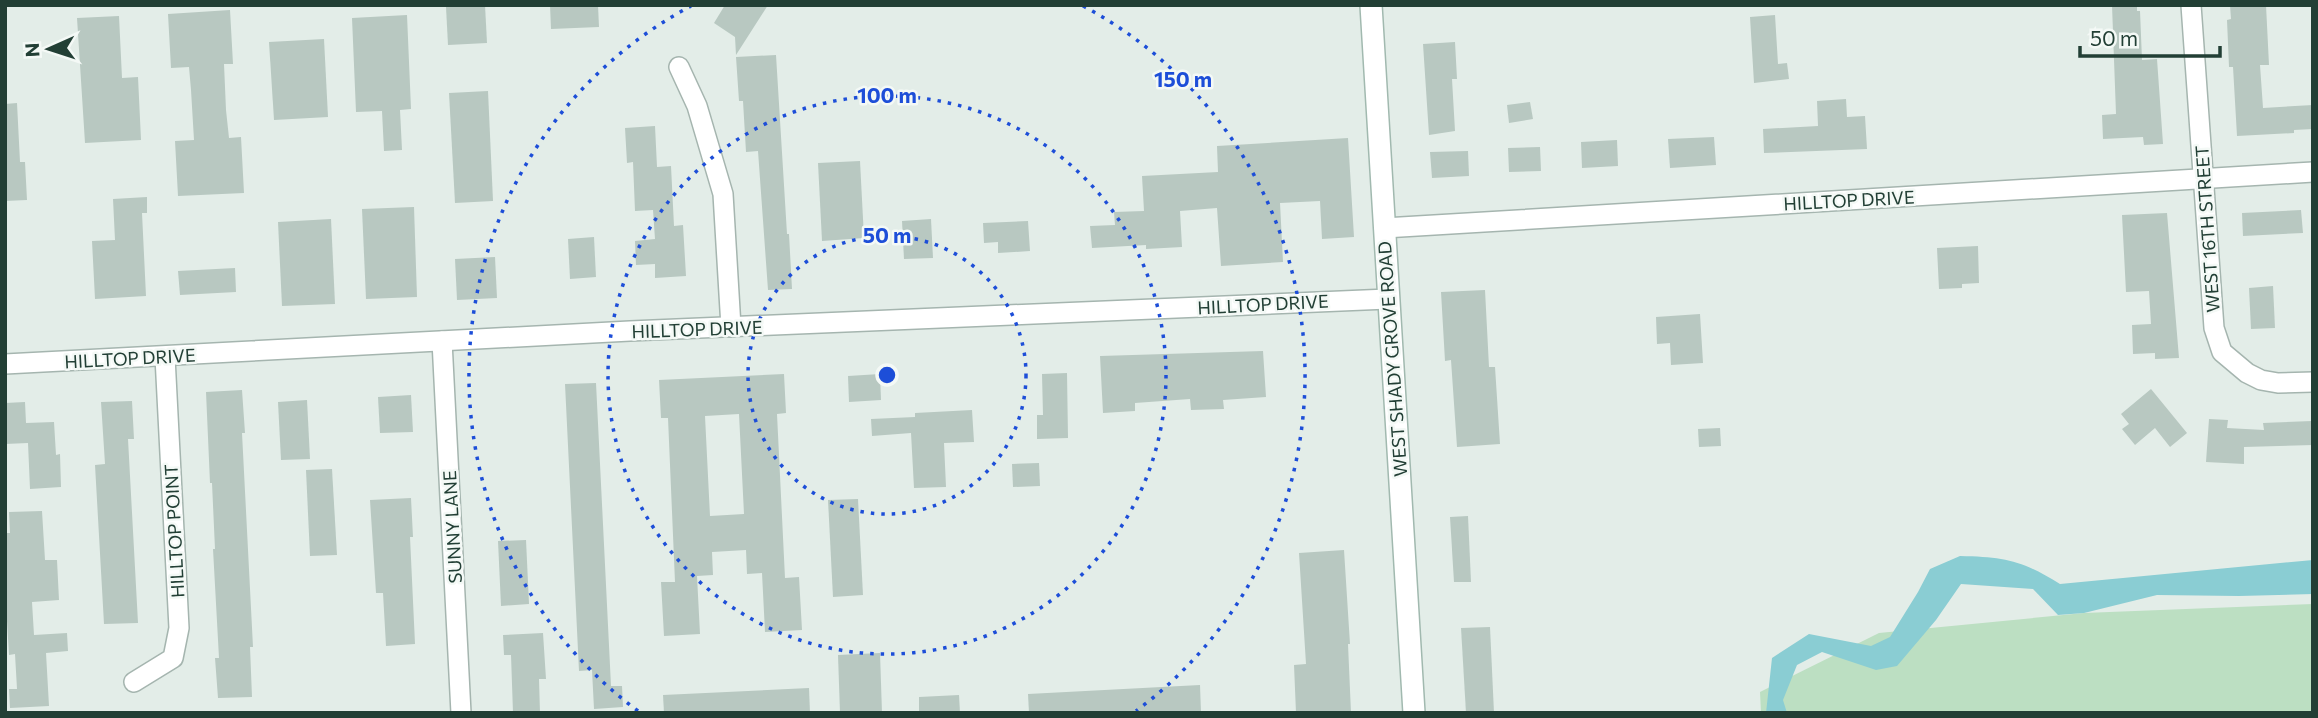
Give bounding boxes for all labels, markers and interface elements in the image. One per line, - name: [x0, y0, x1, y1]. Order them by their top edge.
- north arrow: [14, 14, 84, 84]
- scale bar: [2080, 14, 2220, 58]
- text: 50 m: [2090, 25, 2138, 50]
- text: N: [20, 42, 43, 58]
- text: 150 m: [1154, 66, 1212, 91]
- text: 100 m: [857, 82, 917, 107]
- street label: WEST 16TH STREET: [2190, 145, 2224, 313]
- street label: HILLTOP DRIVE: [1783, 186, 1915, 214]
- text: 50 m: [863, 222, 911, 247]
- street label: WEST SHADY GROVE ROAD: [1373, 241, 1411, 477]
- street label: HILLTOP DRIVE: [1197, 290, 1329, 318]
- street label: HILLTOP DRIVE: [631, 316, 763, 342]
- street label: HILLTOP DRIVE: [64, 344, 196, 372]
- centre of rings: [875, 363, 899, 387]
- street label: HILLTOP POINT: [160, 464, 188, 598]
- street label: SUNNY LANE: [438, 470, 466, 584]

